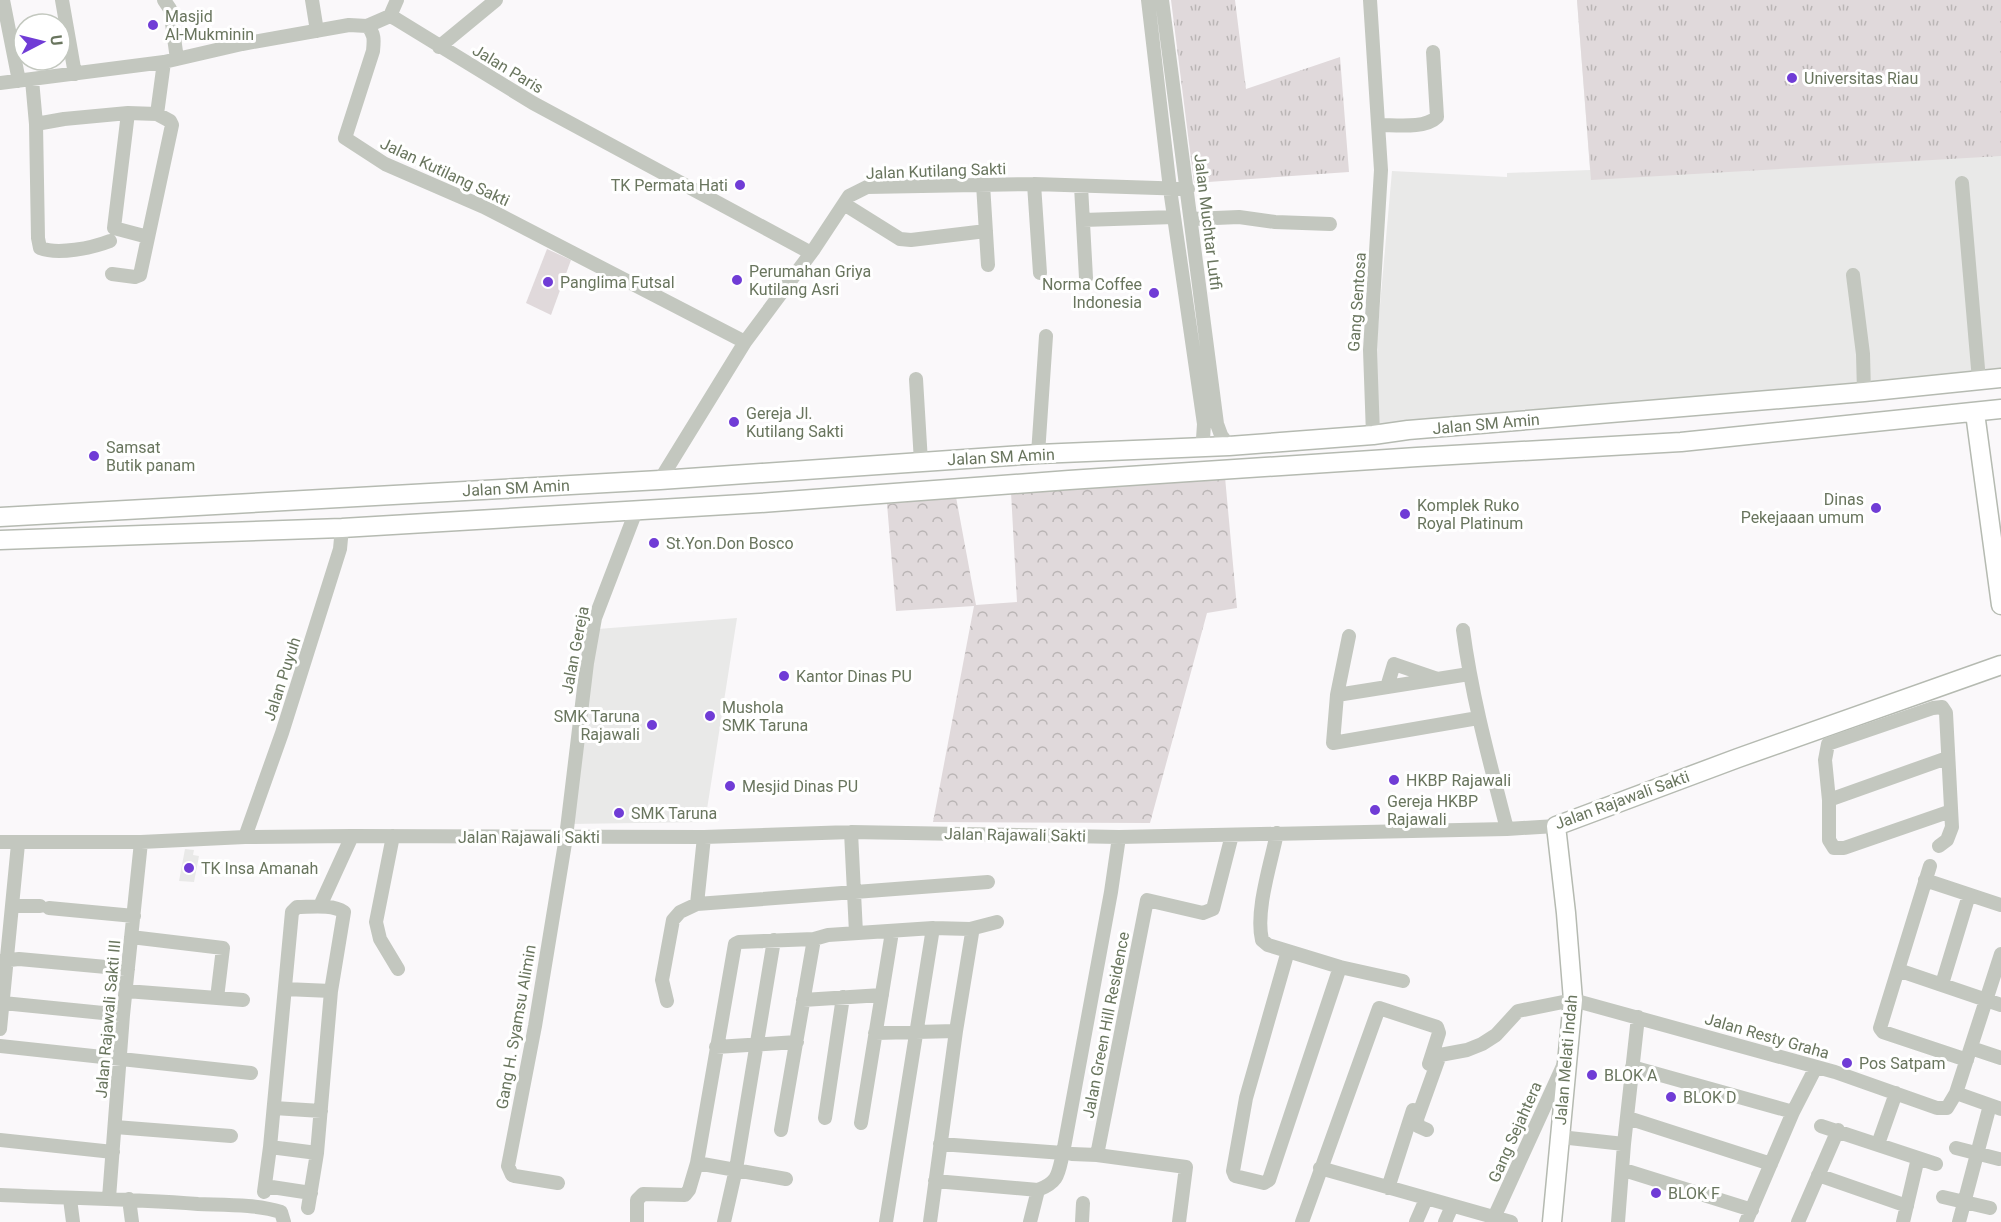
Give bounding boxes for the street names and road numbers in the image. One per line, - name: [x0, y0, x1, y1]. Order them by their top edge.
- street label: Jalan Paris: [469, 40, 547, 98]
- street label: Jalan Kutilang Sakti: [377, 134, 513, 210]
- street label: Jalan Muchtar Lutfi: [1190, 153, 1226, 291]
- street label: Jalan Kutilang Sakti: [865, 159, 1007, 183]
- street label: Gang Sentosa: [1344, 252, 1370, 352]
- street label: Jalan SM Amin: [1432, 410, 1540, 438]
- street label: Jalan SM Amin: [947, 445, 1055, 469]
- street label: Jalan SM Amin: [462, 476, 570, 500]
- street label: Jalan Gereja: [557, 605, 593, 695]
- street label: Jalan Puyuh: [260, 635, 304, 723]
- street label: Jalan Rajawali Sakti: [1552, 767, 1692, 833]
- street label: Jalan Rajawali Sakti: [944, 824, 1086, 846]
- street label: Jalan Rajawali Sakti: [458, 828, 600, 847]
- street label: Jalan Green Hill Residence: [1079, 930, 1133, 1120]
- street label: Jalan Rajawali Sakti III: [92, 939, 124, 1099]
- street label: Gang H. Syamsu Alimin: [492, 943, 540, 1111]
- street label: Jalan Melati Indah: [1551, 994, 1581, 1126]
- street label: Jalan Resty Graha: [1703, 1009, 1831, 1063]
- street label: Gang Sejahtera: [1484, 1079, 1546, 1185]

